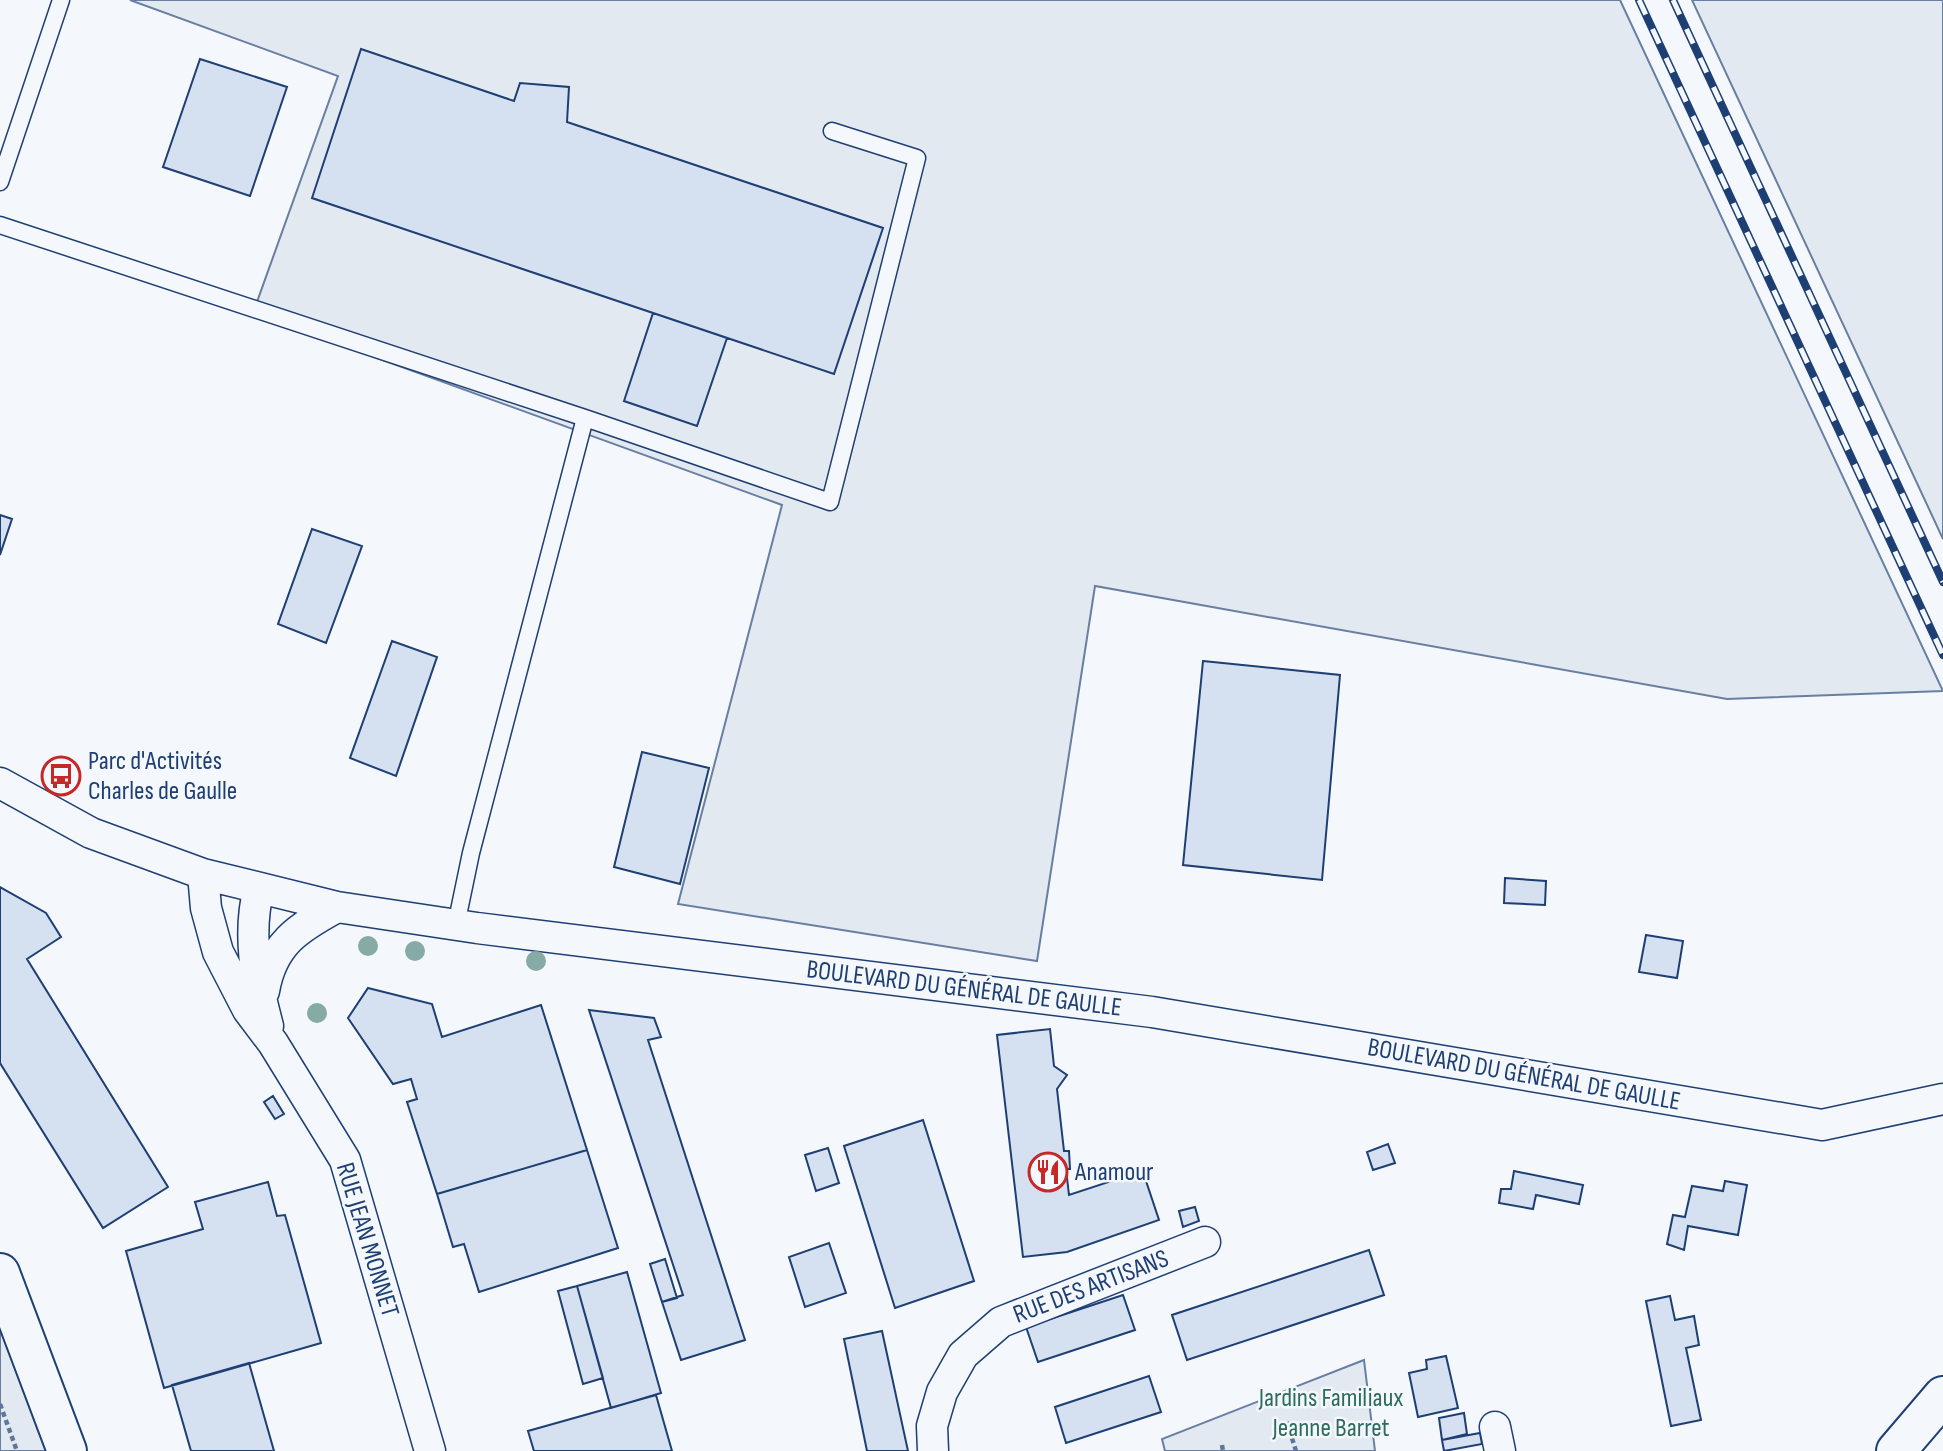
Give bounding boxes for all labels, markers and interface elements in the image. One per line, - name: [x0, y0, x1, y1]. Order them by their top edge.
- place label: Parc d'Activités Charles de Gaulle: [88, 746, 237, 807]
- bus stop icon: Parc d'Activités Charles de Gaulle: [40, 755, 82, 797]
- street label: BOULEVARD DU GÉNÉRAL DE GAULLE: [805, 954, 1123, 1024]
- street label: BOULEVARD DU GÉNÉRAL DE GAULLE: [1365, 1032, 1683, 1118]
- restaurant icon: Anamour: [1027, 1151, 1069, 1193]
- place label: Anamour: [1074, 1157, 1154, 1188]
- street label: RUE JEAN MONNET: [329, 1159, 405, 1321]
- street label: RUE DES ARTISANS: [1009, 1243, 1173, 1331]
- park label: Jardins Familiaux Jeanne Barret: [1258, 1383, 1403, 1444]

